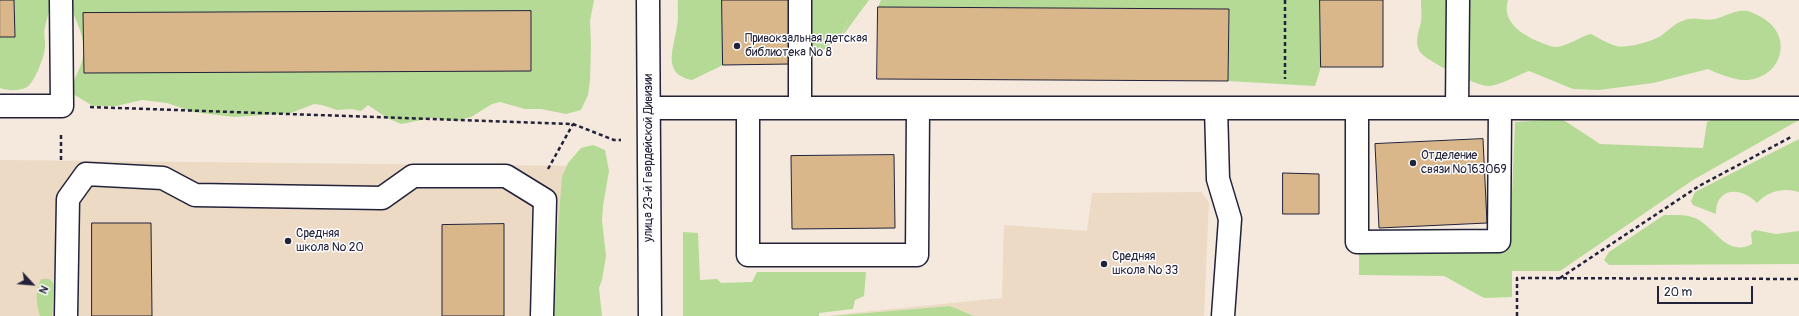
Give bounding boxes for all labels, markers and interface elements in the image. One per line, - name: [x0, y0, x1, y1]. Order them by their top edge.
- place label: Привокзальная детская библиотека № 8: [745, 32, 867, 60]
- marker: Привокзальная детская библиотека № 8: [732, 41, 742, 51]
- street label: улица 23-й Гвардейской Дивизии: [642, 74, 656, 242]
- place label: Отделение связи №163069: [1421, 149, 1507, 177]
- marker: Отделение связи №163069: [1408, 158, 1418, 168]
- place label: Средняя школа № 20: [296, 227, 364, 255]
- marker: Средняя школа № 20: [283, 236, 293, 246]
- place label: Средняя школа № 33: [1112, 250, 1178, 278]
- marker: Средняя школа № 33: [1099, 259, 1109, 269]
- north arrow: [12, 264, 52, 304]
- scale bar: [1659, 278, 1755, 304]
- text: N: [36, 283, 51, 296]
- text: 20 m: [1664, 285, 1692, 300]

